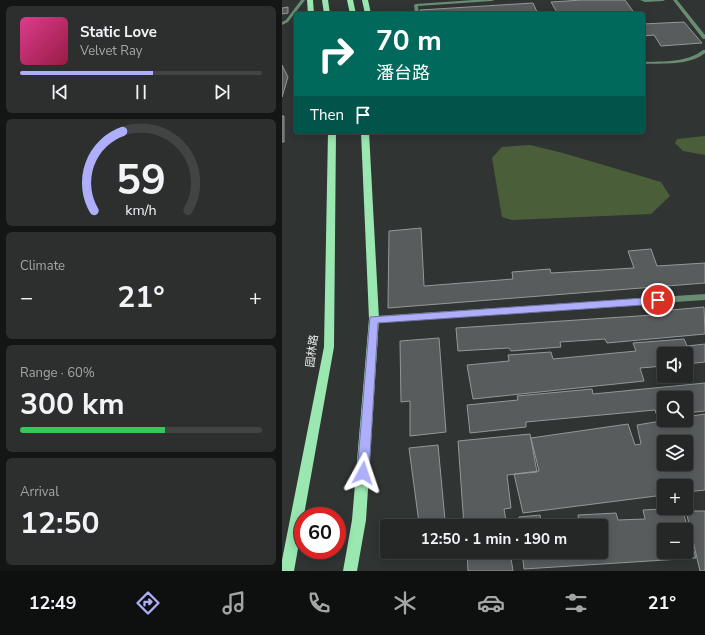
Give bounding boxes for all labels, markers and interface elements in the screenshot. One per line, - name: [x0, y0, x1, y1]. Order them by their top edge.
- text: Static Love: [80, 22, 157, 42]
- text: 70 m: [376, 22, 442, 60]
- icon: right: [310, 28, 362, 80]
- text: Velvet Ray: [80, 42, 142, 60]
- text: 潘台路: [376, 61, 430, 85]
- icon: previous: [49, 81, 71, 103]
- icon: pause: [130, 81, 152, 103]
- icon: next: [211, 81, 233, 103]
- icon: arrive: [352, 104, 374, 126]
- text: Then: [310, 105, 344, 125]
- text: 59: [116, 151, 166, 208]
- text: km/h: [125, 200, 157, 219]
- text: Climate: [20, 257, 65, 275]
- text: 21°: [117, 277, 165, 318]
- text: −: [20, 283, 33, 313]
- text: +: [249, 283, 262, 313]
- pin: [641, 283, 675, 317]
- icon: arrive: [647, 289, 669, 311]
- street label: 园林路: [303, 334, 321, 368]
- map controls: [657, 347, 693, 559]
- button: sound: [657, 347, 693, 383]
- text: Range · 60%: [20, 364, 95, 382]
- text: 300 km: [20, 384, 125, 425]
- button: search: [657, 391, 693, 427]
- button: layers: [657, 435, 693, 471]
- position arrow: [342, 452, 384, 494]
- button: +: [657, 479, 693, 515]
- text: Arrival: [20, 483, 59, 501]
- text: 12:50: [20, 503, 99, 544]
- speed limit sign: 60: [294, 507, 346, 559]
- button: −: [657, 523, 693, 559]
- text: 12:50 · 1 min · 190 m: [421, 529, 567, 549]
- icon: directions: [134, 589, 162, 617]
- icon: music: [220, 589, 248, 617]
- icon: phone: [305, 589, 333, 617]
- icon: climate: [391, 589, 419, 617]
- icon: car: [477, 589, 505, 617]
- icon: filters: [562, 589, 590, 617]
- text: 12:49: [29, 591, 76, 615]
- text: 21°: [648, 591, 676, 615]

